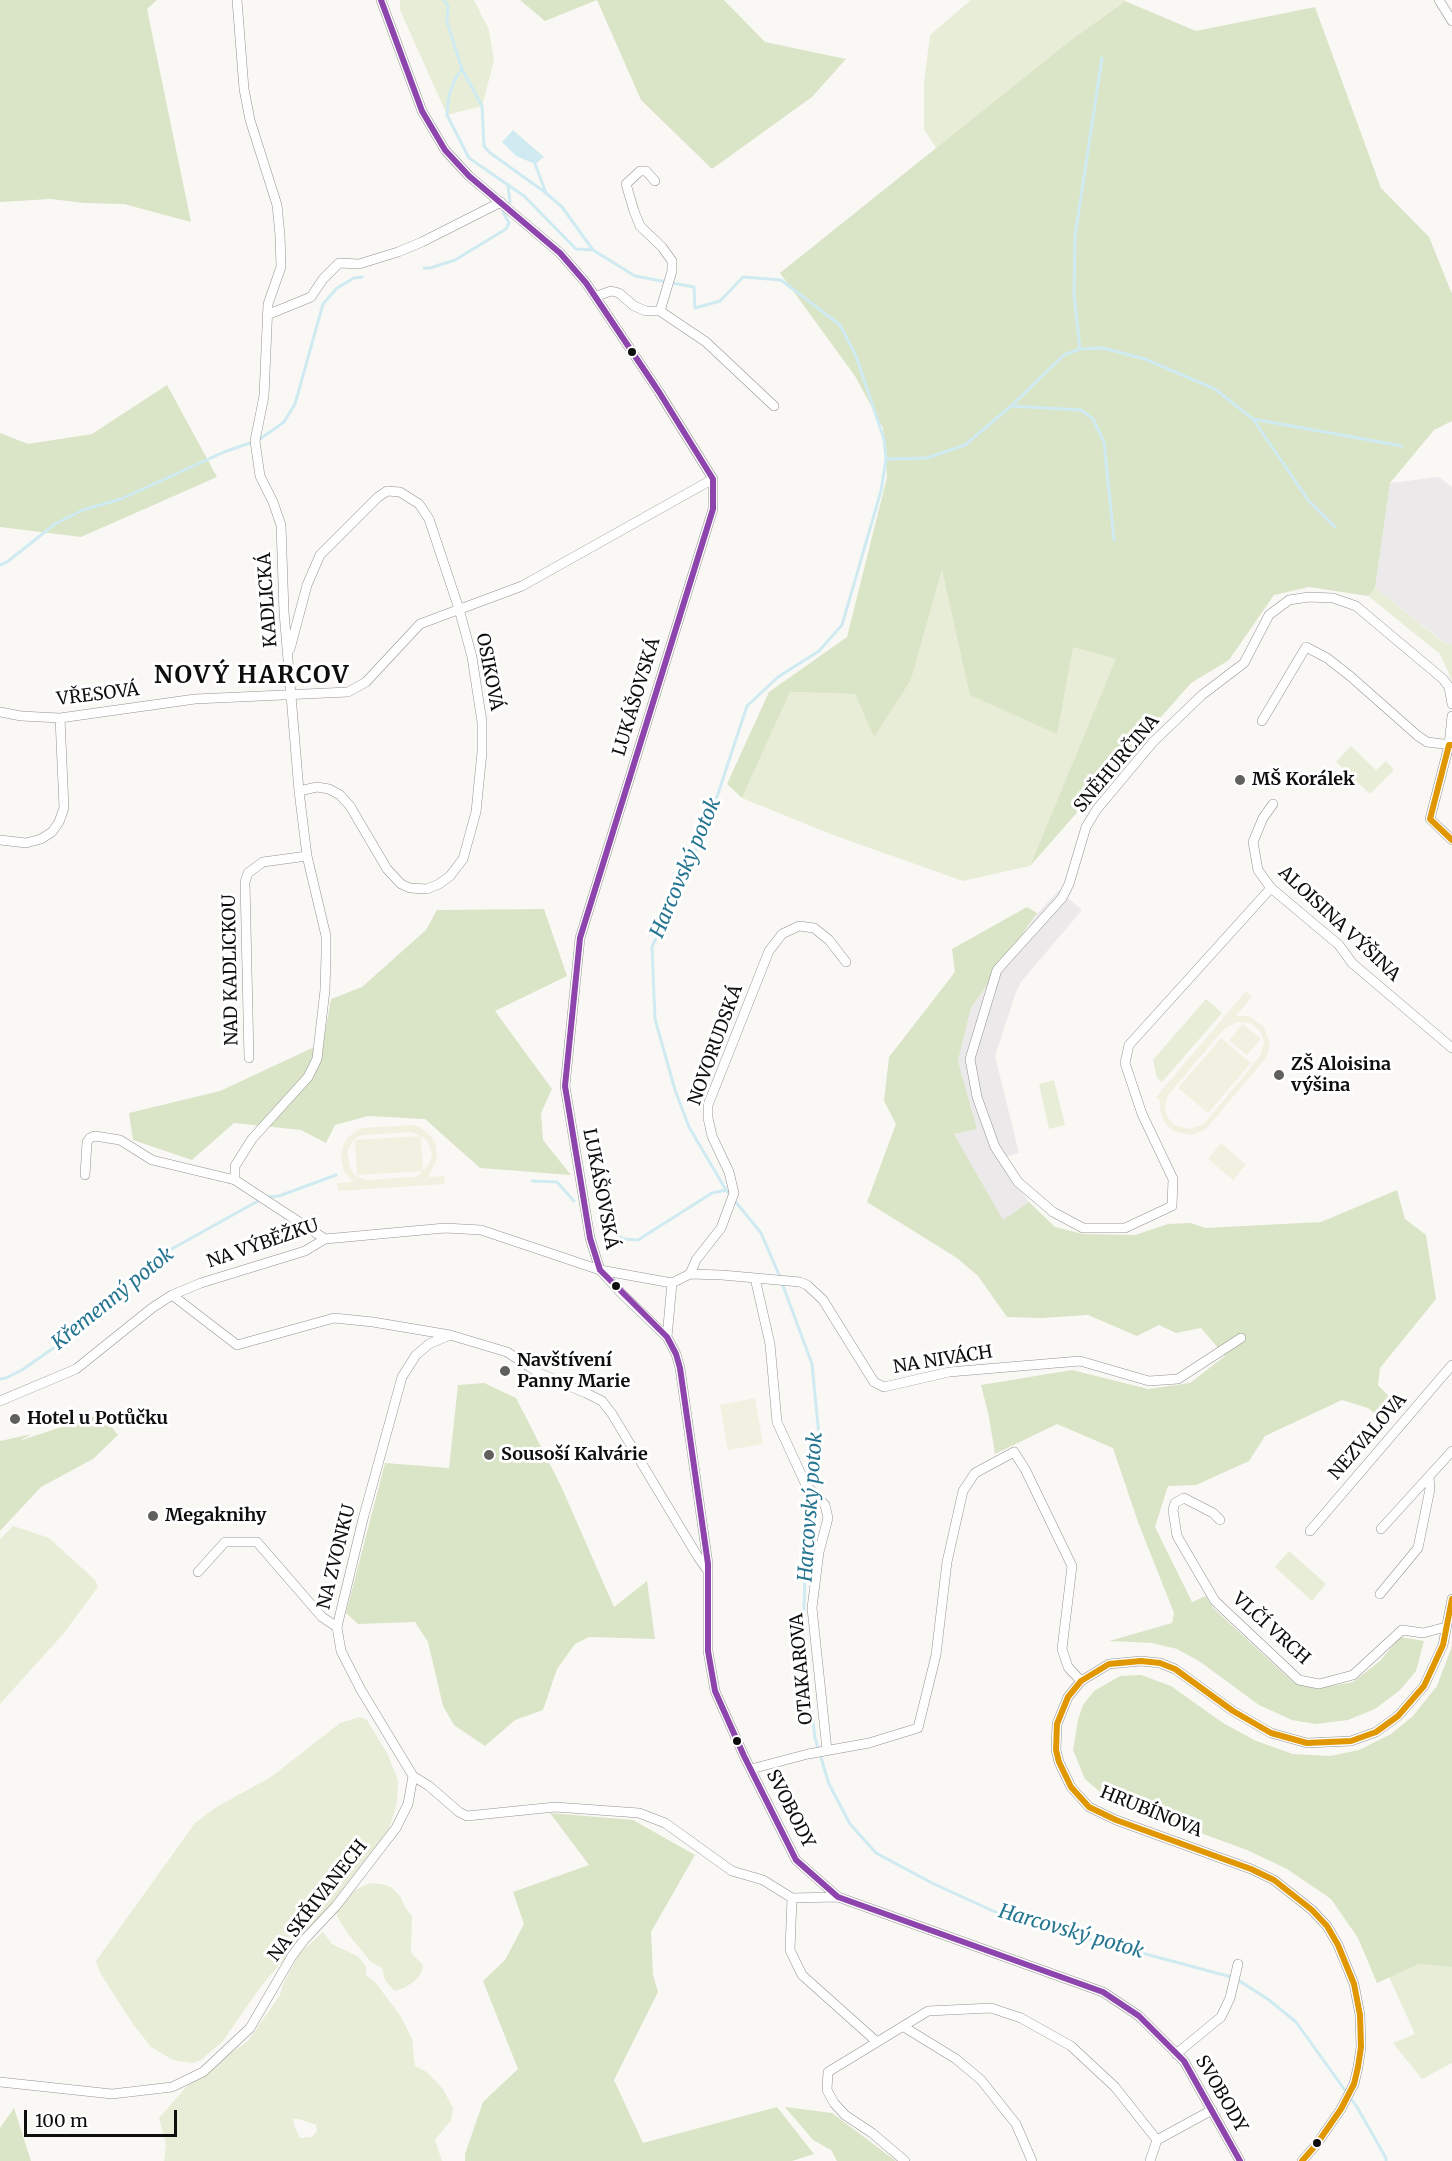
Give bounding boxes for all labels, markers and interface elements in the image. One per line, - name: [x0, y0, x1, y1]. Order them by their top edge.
- unlabelled marker: [626, 346, 638, 358]
- street label: KADLICKÁ: [254, 552, 282, 648]
- street label: OSIKOVÁ: [471, 632, 507, 712]
- street label: LUKÁŠOVSKÁ: [609, 635, 665, 759]
- district label: NOVÝ HARCOV: [154, 662, 350, 690]
- street label: VŘESOVÁ: [56, 679, 140, 711]
- street label: SNĚHURČINA: [1070, 711, 1164, 817]
- place label: MŠ Korálek: [1252, 769, 1355, 791]
- marker: MŠ Korálek: [1233, 773, 1247, 787]
- water label: Harcovský potok: [646, 794, 726, 942]
- street label: ALOISINA VÝŠINA: [1274, 862, 1404, 986]
- street label: NAD KADLICKOU: [219, 894, 243, 1046]
- street label: NOVORUDSKÁ: [684, 982, 748, 1108]
- place label: ZŠ Aloisina výšina: [1291, 1054, 1391, 1096]
- marker: ZŠ Aloisina výšina: [1272, 1068, 1286, 1082]
- street label: LUKÁŠOVSKÁ: [578, 1127, 622, 1251]
- street label: NA VÝBĚŽKU: [204, 1215, 322, 1273]
- water label: Křemenný potok: [47, 1243, 179, 1355]
- unlabelled marker: [610, 1280, 622, 1292]
- street label: NA NIVÁCH: [892, 1341, 994, 1379]
- place label: Navštívení Panny Marie: [517, 1350, 630, 1392]
- marker: Navštívení Panny Marie: [498, 1364, 512, 1378]
- street label: NEZVALOVA: [1325, 1389, 1411, 1485]
- place label: Hotel u Potůčku: [27, 1408, 168, 1430]
- marker: Hotel u Potůčku: [8, 1412, 22, 1426]
- water label: Harcovský potok: [794, 1431, 828, 1583]
- place label: Sousoší Kalvárie: [501, 1444, 648, 1466]
- marker: Sousoší Kalvárie: [482, 1448, 496, 1462]
- street label: NA ZVONKU: [314, 1502, 360, 1612]
- place label: Megaknihy: [165, 1505, 266, 1527]
- marker: Megaknihy: [146, 1509, 160, 1523]
- street label: VLČÍ VRCH: [1228, 1589, 1314, 1669]
- street label: OTAKAROVA: [786, 1612, 818, 1726]
- unlabelled marker: [731, 1735, 743, 1747]
- street label: SVOBODY: [761, 1766, 819, 1852]
- street label: HRUBÍNOVA: [1097, 1782, 1205, 1842]
- street label: NA SKŘIVANECH: [264, 1836, 372, 1966]
- water label: Harcovský potok: [996, 1900, 1146, 1964]
- street label: SVOBODY: [1190, 2052, 1252, 2136]
- scale bar: [27, 2098, 180, 2136]
- text: 100 m: [35, 2109, 88, 2132]
- unlabelled marker: [1311, 2137, 1323, 2149]

